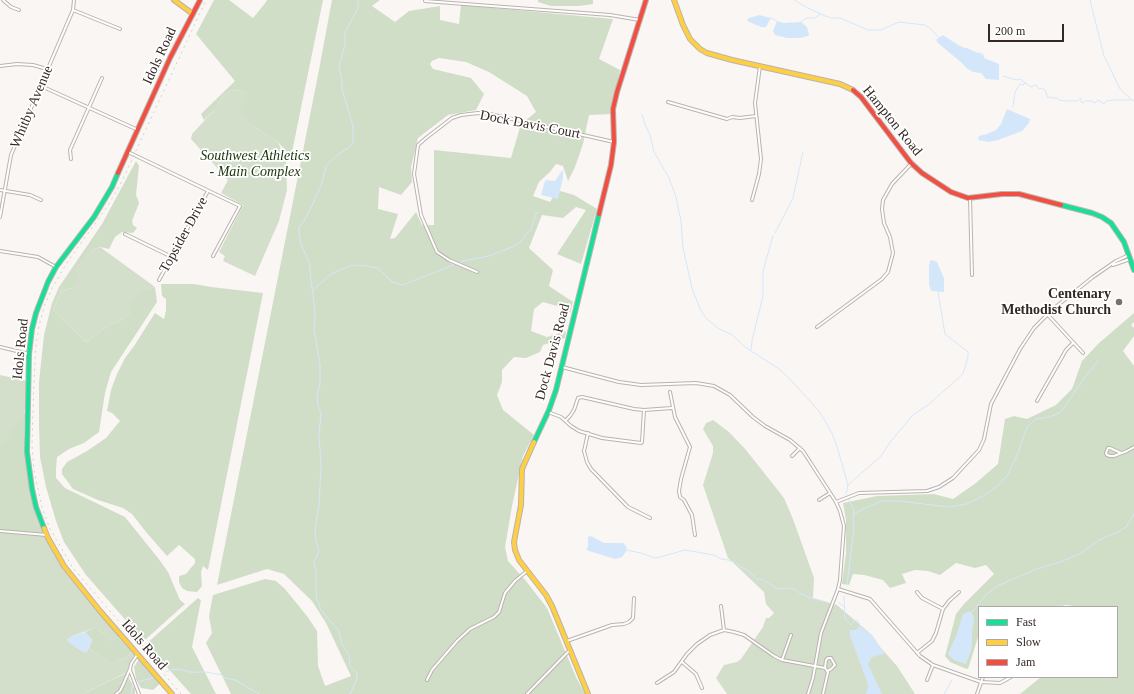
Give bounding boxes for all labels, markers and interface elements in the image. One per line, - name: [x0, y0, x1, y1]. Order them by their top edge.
- scale bar: [990, 16, 1066, 42]
- text: 200 m: [995, 24, 1025, 38]
- street label: Idols Road: [139, 25, 181, 87]
- street label: Whitby Avenue: [7, 63, 57, 151]
- street label: Hampton Road: [859, 83, 925, 159]
- street label: Dock Davis Court: [478, 107, 582, 143]
- park label: Southwest Athletics - Main Complex: [200, 148, 310, 180]
- street label: Topsider Drive: [156, 194, 212, 276]
- place label: Centenary Methodist Church: [1001, 286, 1111, 318]
- marker: Centenary Methodist Church: [1114, 297, 1124, 307]
- street label: Dock Davis Road: [532, 302, 574, 402]
- street label: Idols Road: [9, 318, 33, 380]
- legend: [978, 606, 1118, 678]
- text: Fast: [1016, 615, 1036, 629]
- street label: Idols Road: [118, 616, 170, 674]
- text: Slow: [1016, 635, 1041, 649]
- text: Jam: [1016, 655, 1035, 669]

